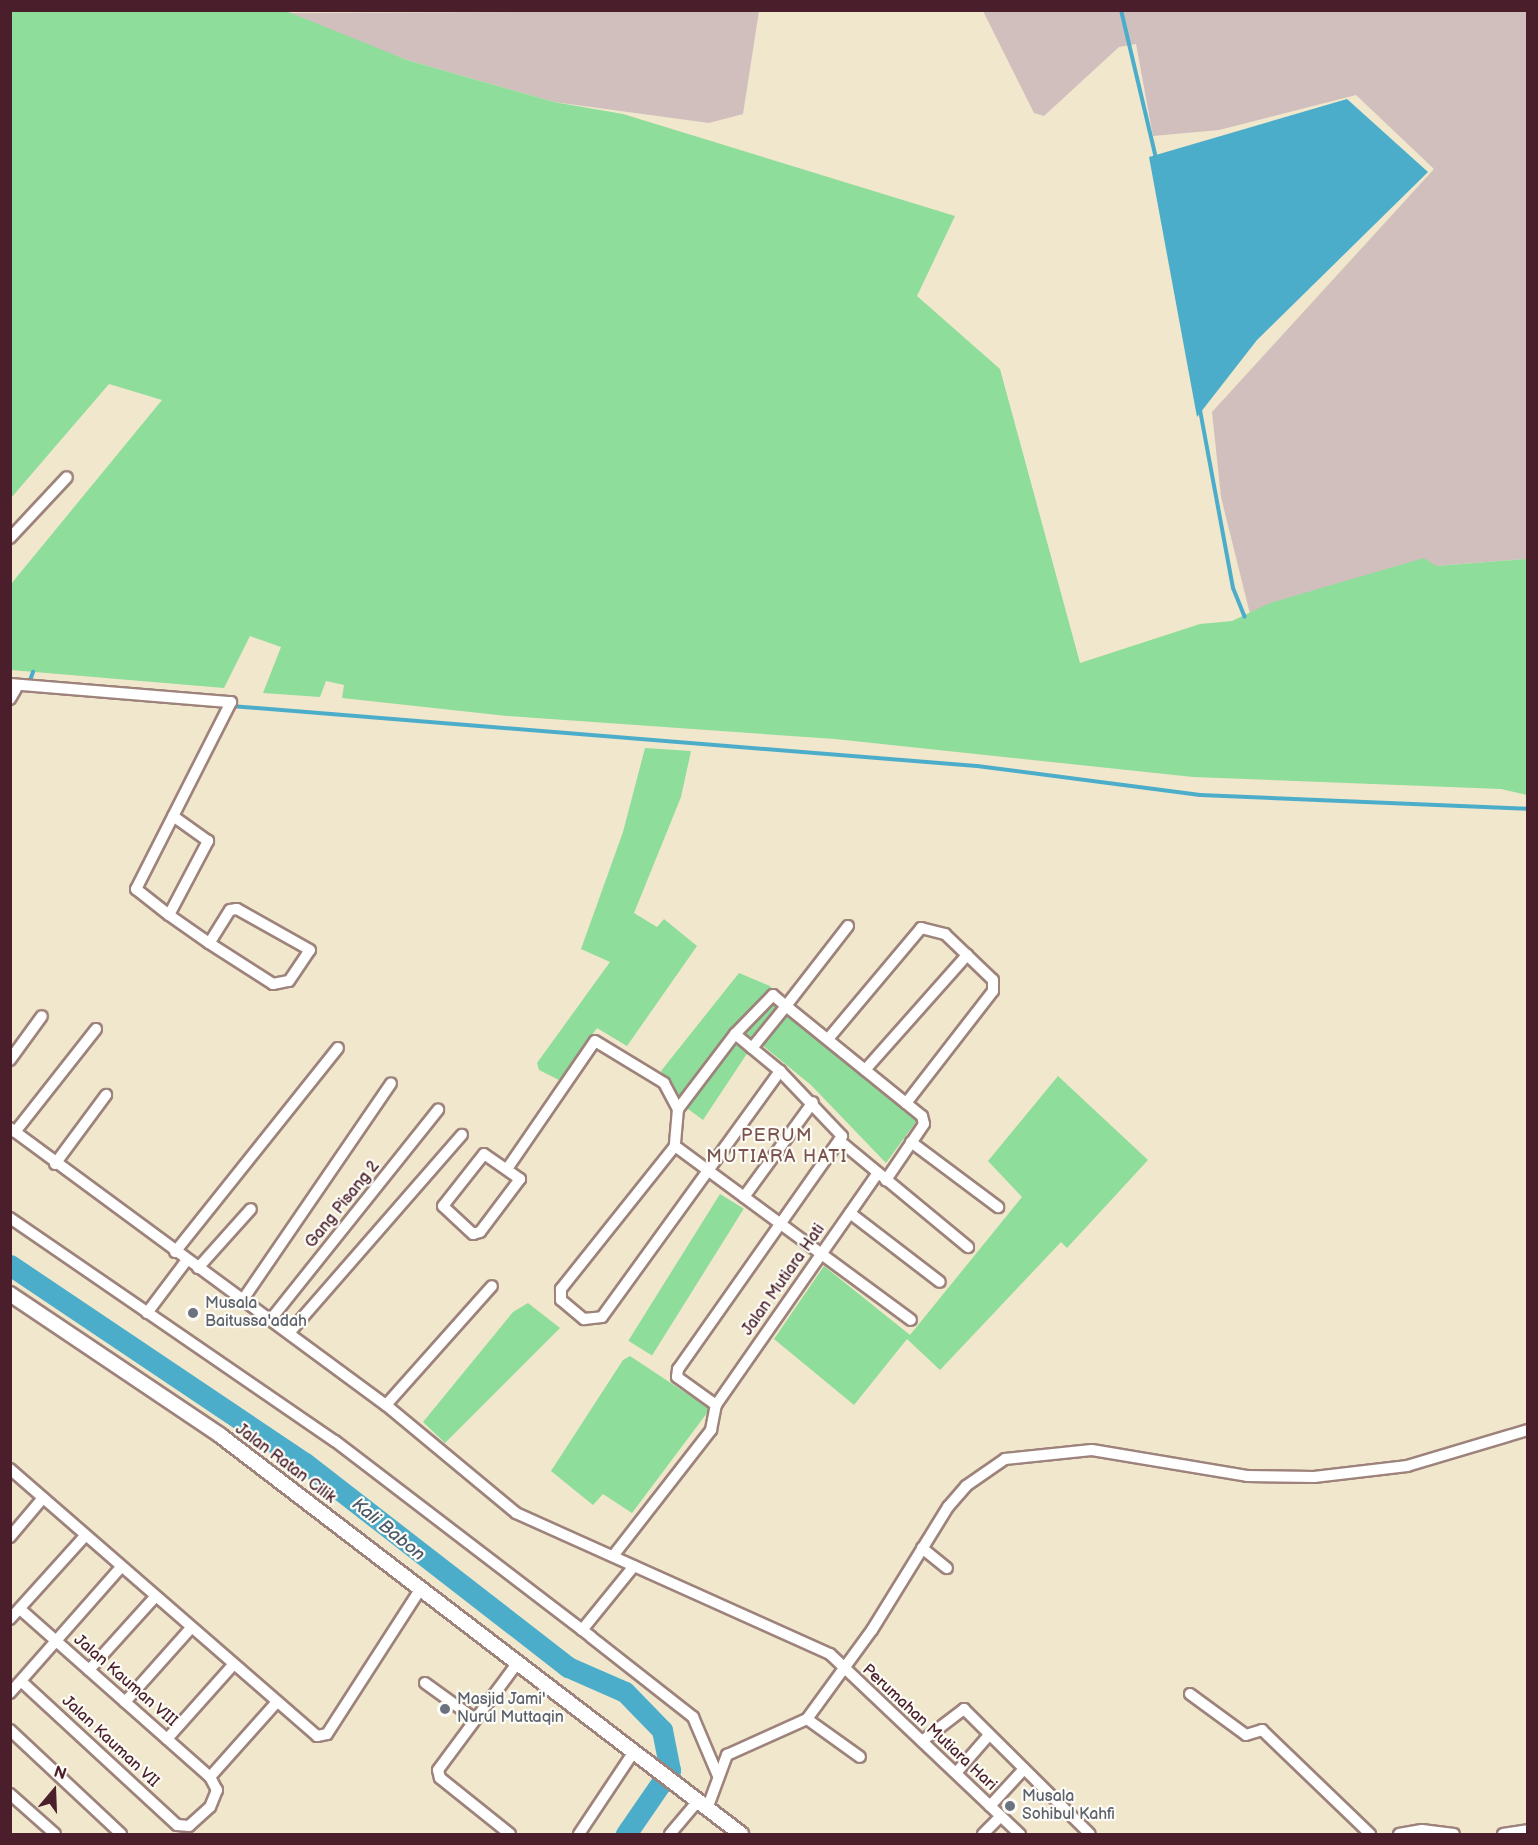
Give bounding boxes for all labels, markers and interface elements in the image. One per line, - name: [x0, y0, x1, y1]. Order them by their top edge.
- district label: PERUM MUTIARA HATI: [706, 1126, 848, 1168]
- street label: Gang Pisang 2: [302, 1158, 384, 1252]
- street label: Jalan Mutiara Hati: [738, 1221, 830, 1339]
- place label: Musala Baitussa'adah: [205, 1294, 307, 1332]
- marker: Musala Baitussa'adah: [186, 1306, 200, 1320]
- street label: Jalan Ratan Cilik: [231, 1420, 339, 1508]
- water label: Kali Babon: [347, 1494, 429, 1566]
- street label: Jalan Kauman VIII: [69, 1631, 181, 1731]
- street label: Perumahan Mutiara Hari: [858, 1661, 1000, 1795]
- place label: Masjid Jami' Nurul Muttaqin: [457, 1690, 564, 1728]
- street label: Jalan Kauman VII: [57, 1692, 163, 1792]
- marker: Masjid Jami' Nurul Muttaqin: [438, 1702, 452, 1716]
- north arrow: [24, 1761, 84, 1821]
- text: N: [51, 1763, 69, 1784]
- place label: Musala Sohibul Kahfi: [1022, 1787, 1115, 1825]
- marker: Musala Sohibul Kahfi: [1003, 1799, 1017, 1813]

